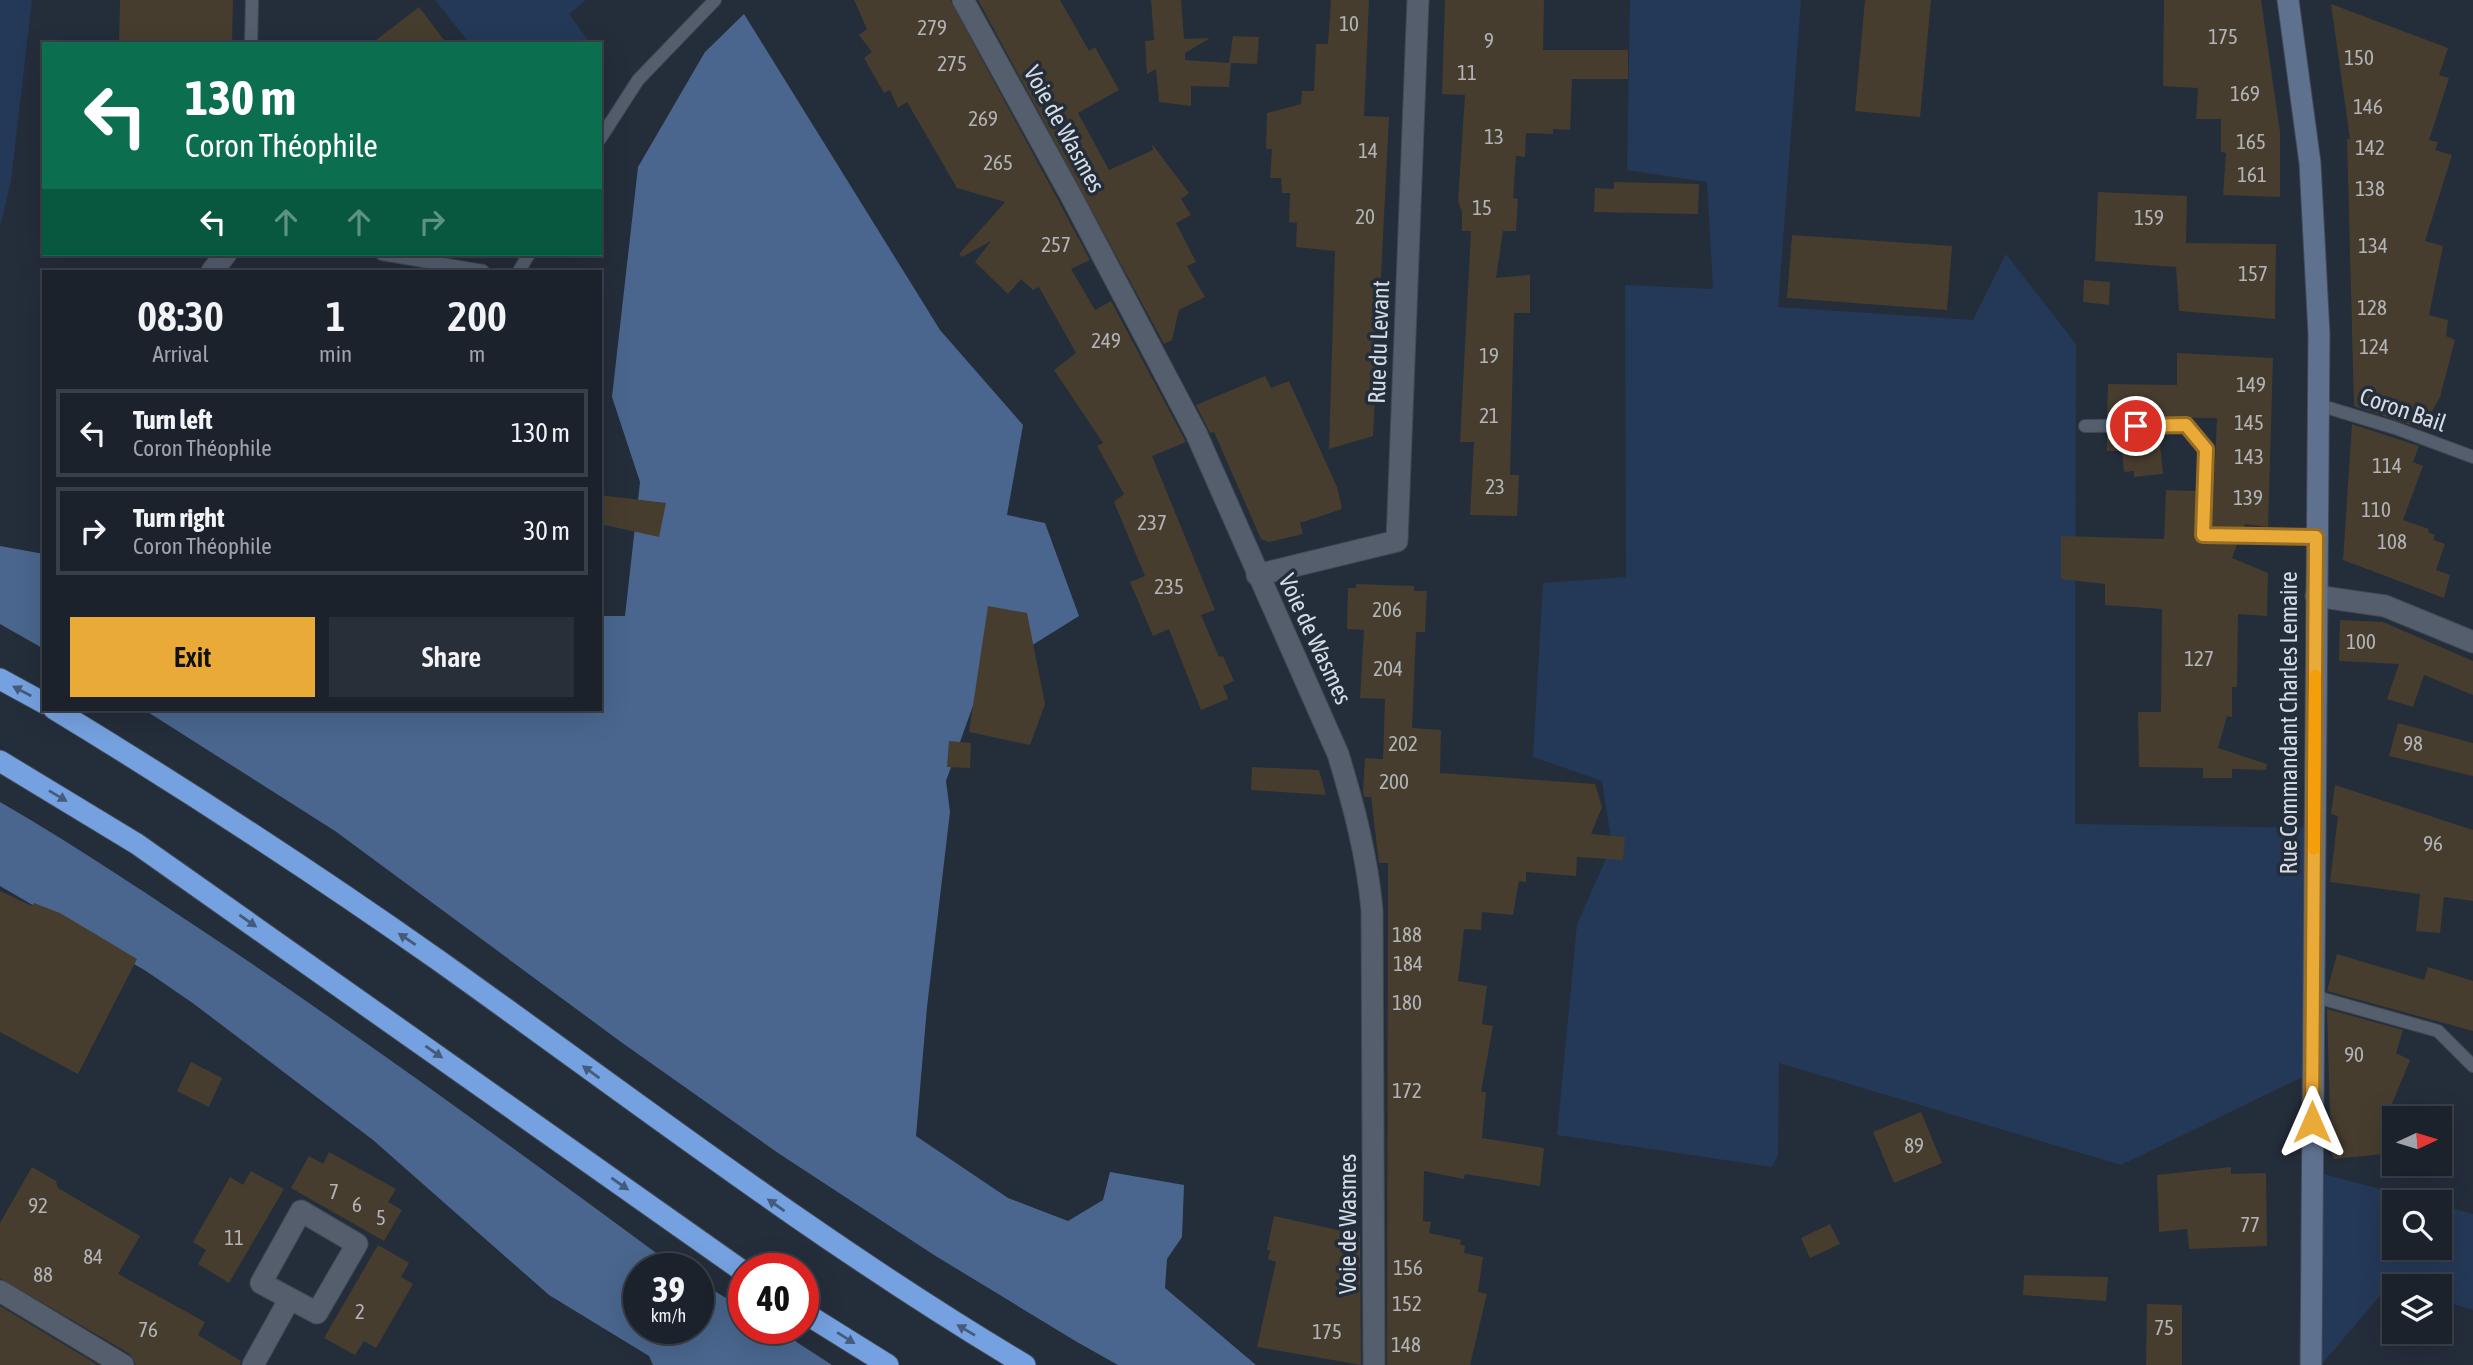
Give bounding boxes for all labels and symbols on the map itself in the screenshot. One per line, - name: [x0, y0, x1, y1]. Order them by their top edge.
- house number: 10: [1339, 11, 1359, 35]
- house number: 279: [917, 15, 947, 39]
- house number: 175: [2208, 24, 2238, 48]
- house number: 9: [1484, 28, 1494, 52]
- house number: 150: [2344, 45, 2374, 69]
- house number: 275: [937, 51, 967, 75]
- house number: 11: [1457, 60, 1477, 84]
- street label: Voie de Wasmes: [1019, 61, 1110, 197]
- house number: 169: [2230, 81, 2260, 105]
- house number: 146: [2353, 94, 2383, 118]
- house number: 269: [968, 106, 998, 130]
- house number: 13: [1484, 124, 1504, 148]
- house number: 165: [2236, 129, 2266, 153]
- house number: 142: [2355, 135, 2385, 159]
- house number: 14: [1358, 138, 1378, 162]
- house number: 265: [983, 150, 1013, 174]
- house number: 161: [2237, 162, 2267, 186]
- house number: 138: [2355, 176, 2385, 200]
- house number: 15: [1472, 195, 1492, 219]
- house number: 20: [1355, 204, 1375, 228]
- house number: 159: [2134, 205, 2164, 229]
- house number: 257: [1041, 232, 1071, 256]
- house number: 134: [2358, 233, 2388, 257]
- house number: 157: [2238, 261, 2268, 285]
- street label: Rue du Levant: [1363, 280, 1394, 404]
- house number: 128: [2357, 295, 2387, 319]
- house number: 249: [1091, 328, 1121, 352]
- house number: 124: [2359, 334, 2389, 358]
- house number: 19: [1479, 343, 1499, 367]
- house number: 149: [2236, 372, 2266, 396]
- street label: Coron Bail: [2356, 382, 2451, 437]
- pin: [2106, 396, 2166, 456]
- house number: 21: [1479, 403, 1499, 427]
- house number: 145: [2234, 410, 2264, 434]
- house number: 143: [2234, 444, 2264, 468]
- house number: 114: [2372, 453, 2402, 477]
- house number: 23: [1485, 474, 1505, 498]
- house number: 139: [2233, 485, 2263, 509]
- house number: 110: [2361, 497, 2391, 521]
- house number: 237: [1137, 510, 1167, 534]
- house number: 108: [2377, 529, 2407, 553]
- street label: Voie de Wasmes: [1274, 569, 1357, 708]
- street label: Rue Commandant Charles Lemaire: [2275, 571, 2302, 875]
- house number: 235: [1154, 574, 1184, 598]
- house number: 206: [1372, 597, 1402, 621]
- house number: 100: [2346, 629, 2376, 653]
- house number: 127: [2184, 646, 2214, 670]
- house number: 204: [1373, 656, 1403, 680]
- one-way arrow: [12, 685, 32, 697]
- house number: 202: [1388, 731, 1418, 755]
- house number: 98: [2403, 731, 2423, 755]
- house number: 200: [1379, 769, 1409, 793]
- one-way arrow: [49, 790, 68, 802]
- house number: 96: [2423, 831, 2443, 855]
- one-way arrow: [239, 914, 257, 928]
- house number: 188: [1392, 922, 1422, 946]
- one-way arrow: [398, 932, 416, 946]
- house number: 184: [1393, 951, 1423, 975]
- house number: 180: [1392, 990, 1422, 1014]
- house number: 90: [2344, 1042, 2364, 1066]
- one-way arrow: [425, 1045, 443, 1059]
- one-way arrow: [582, 1066, 600, 1080]
- house number: 172: [1392, 1078, 1422, 1102]
- position arrow: [2275, 1085, 2349, 1159]
- north arrow: [2382, 1106, 2452, 1176]
- house number: 89: [1904, 1133, 1924, 1157]
- street label: Voie de Wasmes: [1334, 1154, 1361, 1294]
- one-way arrow: [611, 1177, 629, 1191]
- house number: 7: [329, 1179, 339, 1203]
- house number: 6: [352, 1192, 362, 1216]
- house number: 92: [28, 1193, 48, 1217]
- one-way arrow: [767, 1198, 785, 1212]
- house number: 5: [376, 1205, 386, 1229]
- house number: 77: [2240, 1212, 2260, 1236]
- house number: 11: [224, 1225, 244, 1249]
- house number: 84: [83, 1244, 103, 1268]
- speed limit sign: 40: [728, 1253, 819, 1344]
- house number: 156: [1393, 1255, 1423, 1279]
- house number: 88: [33, 1262, 53, 1286]
- house number: 152: [1392, 1291, 1422, 1315]
- house number: 2: [355, 1299, 365, 1323]
- house number: 75: [2154, 1315, 2174, 1339]
- house number: 76: [138, 1317, 158, 1341]
- house number: 175: [1312, 1319, 1342, 1343]
- one-way arrow: [956, 1324, 975, 1336]
- one-way arrow: [836, 1332, 855, 1345]
- house number: 148: [1391, 1332, 1421, 1356]

